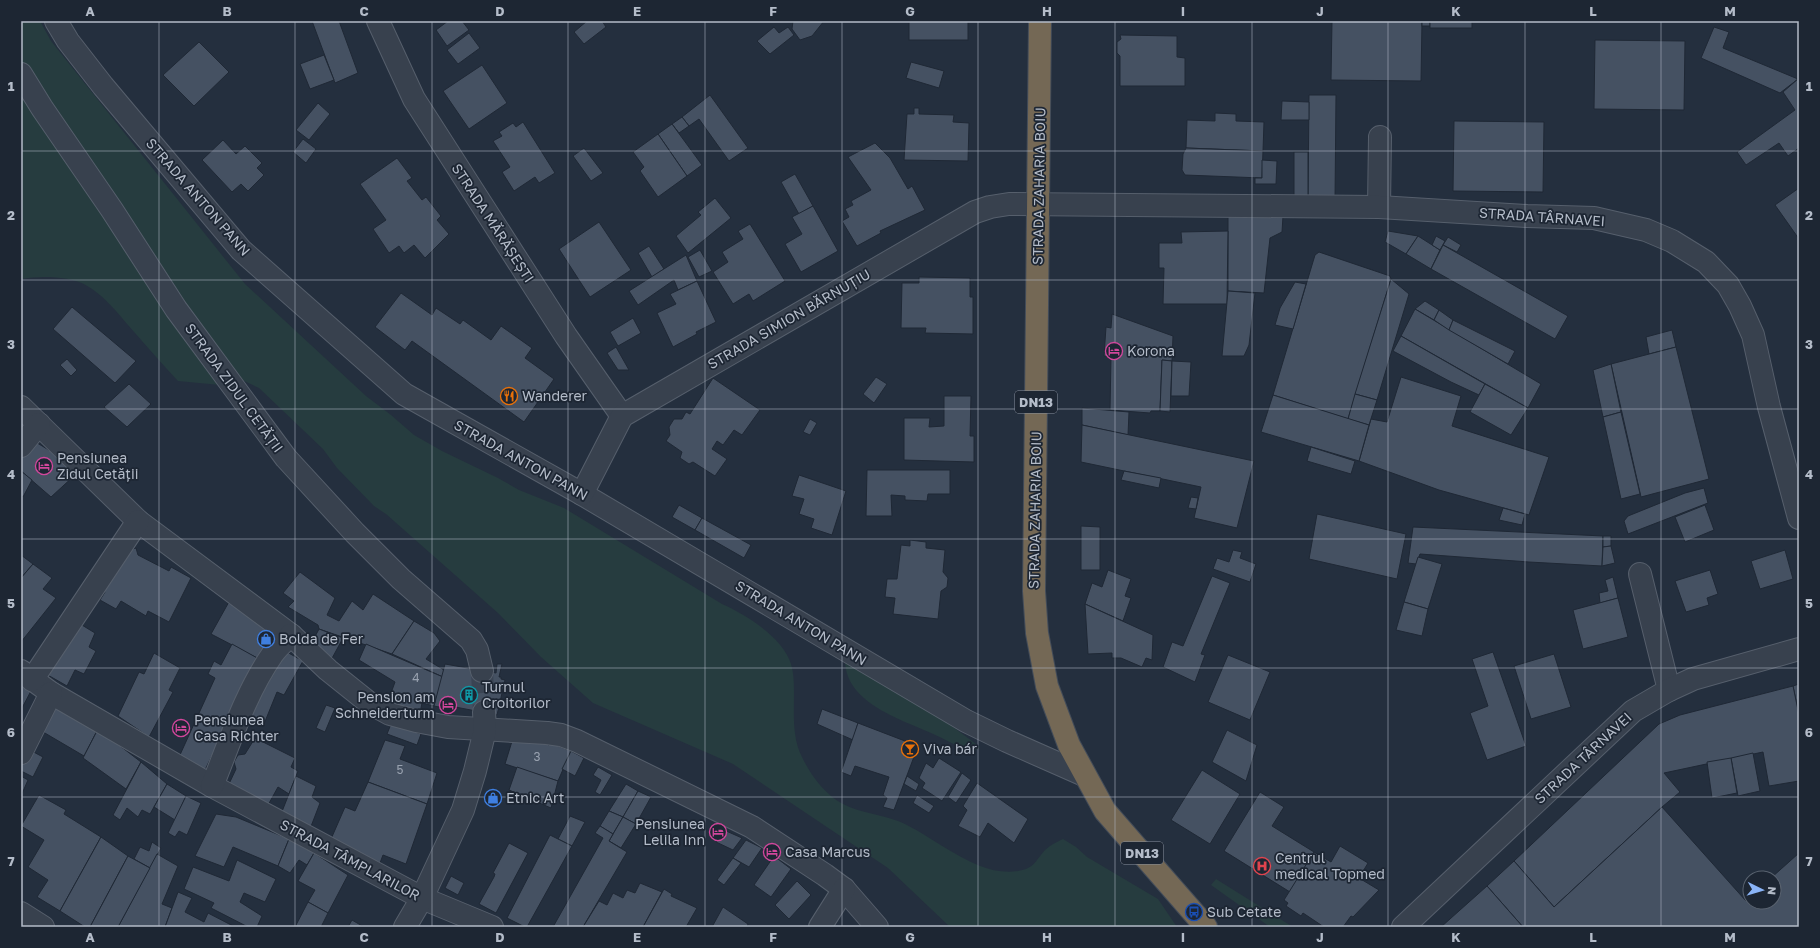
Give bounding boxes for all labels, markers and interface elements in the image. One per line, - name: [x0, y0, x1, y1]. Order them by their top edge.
- text: A: [85, 3, 95, 19]
- text: B: [222, 3, 232, 19]
- text: C: [359, 3, 369, 19]
- text: D: [495, 3, 505, 19]
- text: E: [633, 3, 641, 19]
- text: F: [769, 3, 777, 19]
- text: G: [905, 3, 915, 19]
- text: H: [1042, 3, 1052, 19]
- text: I: [1181, 3, 1185, 19]
- text: J: [1316, 3, 1324, 19]
- text: K: [1451, 3, 1461, 19]
- text: L: [1589, 3, 1597, 19]
- text: M: [1724, 3, 1736, 19]
- text: 1: [8, 78, 15, 94]
- text: 1: [1806, 78, 1813, 94]
- street label: STRADA ZAHARIA BOIU: [1029, 107, 1048, 265]
- street label: STRADA ANTON PANN: [143, 134, 254, 259]
- street label: STRADA MĂRĂȘEȘTI: [449, 160, 538, 285]
- street label: STRADA TÂRNAVEI: [1478, 204, 1606, 229]
- text: 2: [7, 207, 15, 223]
- text: 2: [1805, 207, 1813, 223]
- street label: STRADA SIMION BĂRNUȚIU: [704, 265, 874, 373]
- street label: STRADA ZIDUL CETĂȚII: [181, 320, 287, 456]
- text: 3: [7, 336, 15, 352]
- text: 3: [1805, 336, 1813, 352]
- hotel icon: Korona: [1104, 341, 1124, 361]
- place label: Korona: [1127, 342, 1175, 359]
- restaurant icon: Wanderer: [499, 386, 519, 406]
- place label: Wanderer: [522, 387, 588, 404]
- road number: DN13: [1015, 391, 1057, 413]
- street label: STRADA ANTON PANN: [451, 416, 591, 503]
- street label: STRADA ZAHARIA BOIU: [1025, 431, 1044, 589]
- place label: Pensiunea Zidul Cetății: [57, 449, 138, 482]
- hotel icon: Pensiunea Zidul Cetății: [34, 456, 54, 476]
- text: 4: [7, 466, 15, 482]
- text: 4: [1805, 466, 1813, 482]
- street label: STRADA ANTON PANN: [732, 577, 870, 669]
- text: 5: [7, 595, 15, 611]
- text: 5: [1805, 595, 1813, 611]
- shop icon: Bolda de Fer: [256, 629, 276, 649]
- place label: Bolda de Fer: [279, 630, 364, 647]
- house number: 4: [412, 670, 420, 685]
- place label: Turnul Croitorilor: [482, 678, 551, 711]
- building icon: Turnul Croitorilor: [459, 685, 479, 705]
- place label: Pension am Schneiderturm: [335, 688, 435, 721]
- hotel icon: Pension am Schneiderturm: [438, 695, 458, 715]
- street label: STRADA TÂRNAVEI: [1531, 708, 1635, 807]
- place label: Pensiunea Casa Richter: [194, 711, 279, 744]
- hotel icon: Pensiunea Casa Richter: [171, 718, 191, 738]
- text: 6: [7, 724, 15, 740]
- text: 6: [1805, 724, 1813, 740]
- bar icon: Viva bár: [900, 739, 920, 759]
- place label: Viva bár: [923, 740, 977, 757]
- house number: 3: [533, 749, 541, 764]
- house number: 5: [397, 762, 404, 777]
- shop icon: Etnic Art: [483, 788, 503, 808]
- place label: Etnic Art: [506, 789, 564, 806]
- street label: STRADA TÂMPLARILOR: [277, 815, 423, 904]
- place label: Pensiunea Lelila Inn: [635, 815, 705, 848]
- hotel icon: Pensiunea Lelila Inn: [708, 822, 728, 842]
- hotel icon: Casa Marcus: [762, 842, 782, 862]
- road number: DN13: [1121, 842, 1163, 864]
- place label: Casa Marcus: [785, 843, 870, 860]
- place label: Centrul medical Topmed: [1275, 849, 1385, 882]
- text: 7: [7, 853, 15, 869]
- text: 7: [1805, 853, 1813, 869]
- hospital icon: Centrul medical Topmed: [1252, 856, 1272, 876]
- north arrow: [1742, 870, 1782, 910]
- text: N: [1766, 886, 1779, 896]
- bus stop icon: Sub Cetate: [1184, 902, 1204, 922]
- place label: Sub Cetate: [1207, 903, 1281, 920]
- text: A: [85, 929, 95, 945]
- text: B: [222, 929, 232, 945]
- text: C: [359, 929, 369, 945]
- text: D: [495, 929, 505, 945]
- text: E: [633, 929, 641, 945]
- text: F: [769, 929, 777, 945]
- text: G: [905, 929, 915, 945]
- text: H: [1042, 929, 1052, 945]
- text: I: [1181, 929, 1185, 945]
- text: J: [1316, 929, 1324, 945]
- text: K: [1451, 929, 1461, 945]
- text: L: [1589, 929, 1597, 945]
- text: M: [1724, 929, 1736, 945]

